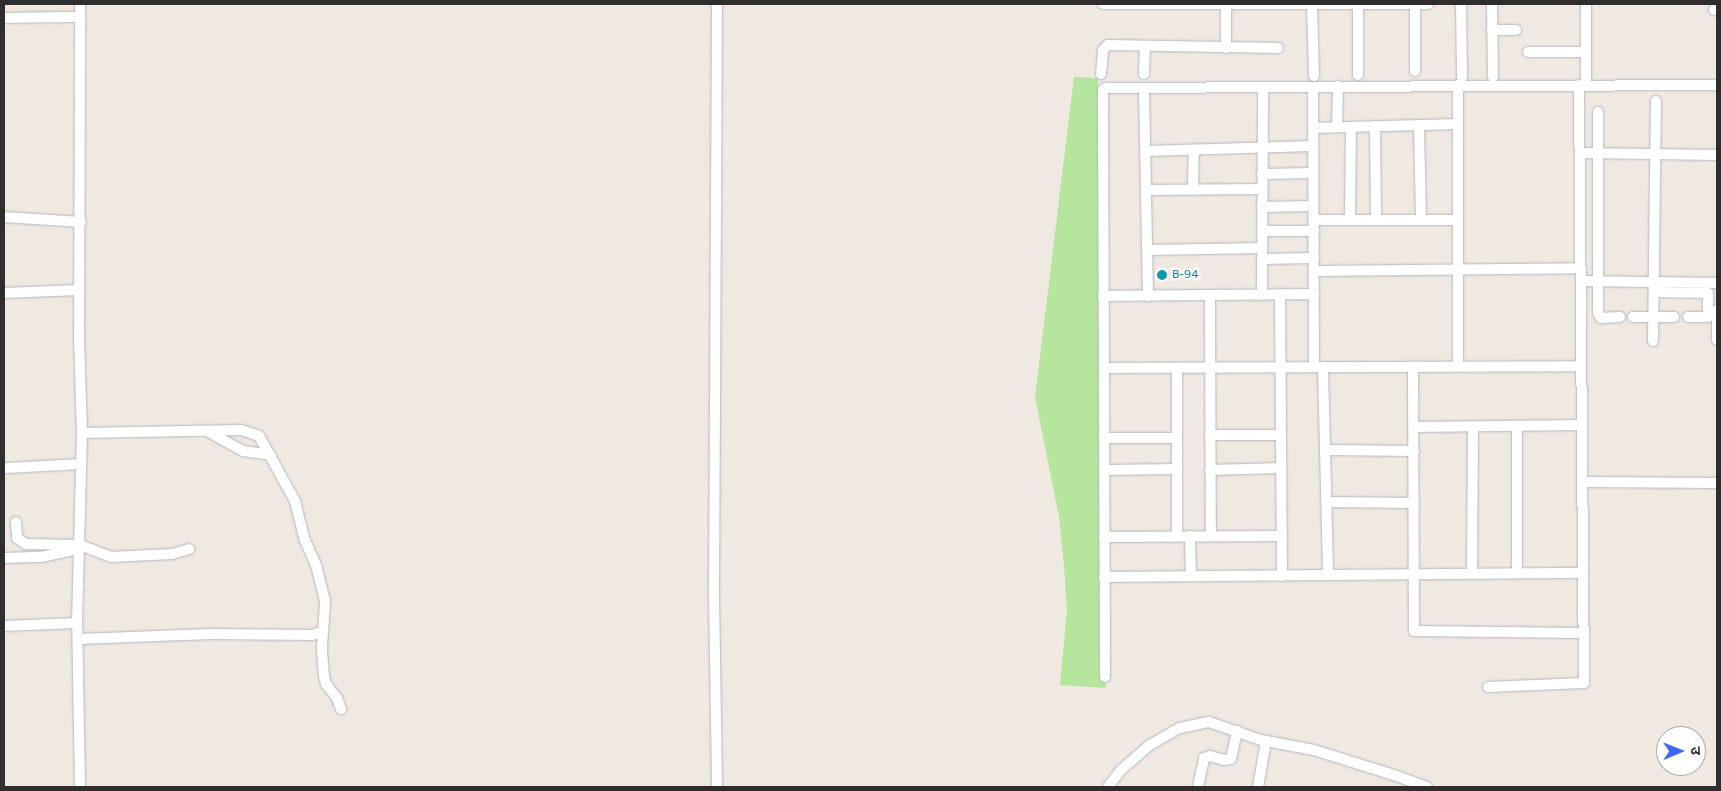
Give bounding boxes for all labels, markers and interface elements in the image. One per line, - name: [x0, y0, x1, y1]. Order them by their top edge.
- place label: B-94: [1172, 268, 1199, 282]
- marker: B-94: [1156, 269, 1168, 281]
- north arrow: [1656, 726, 1706, 776]
- text: उ: [1687, 746, 1704, 755]

